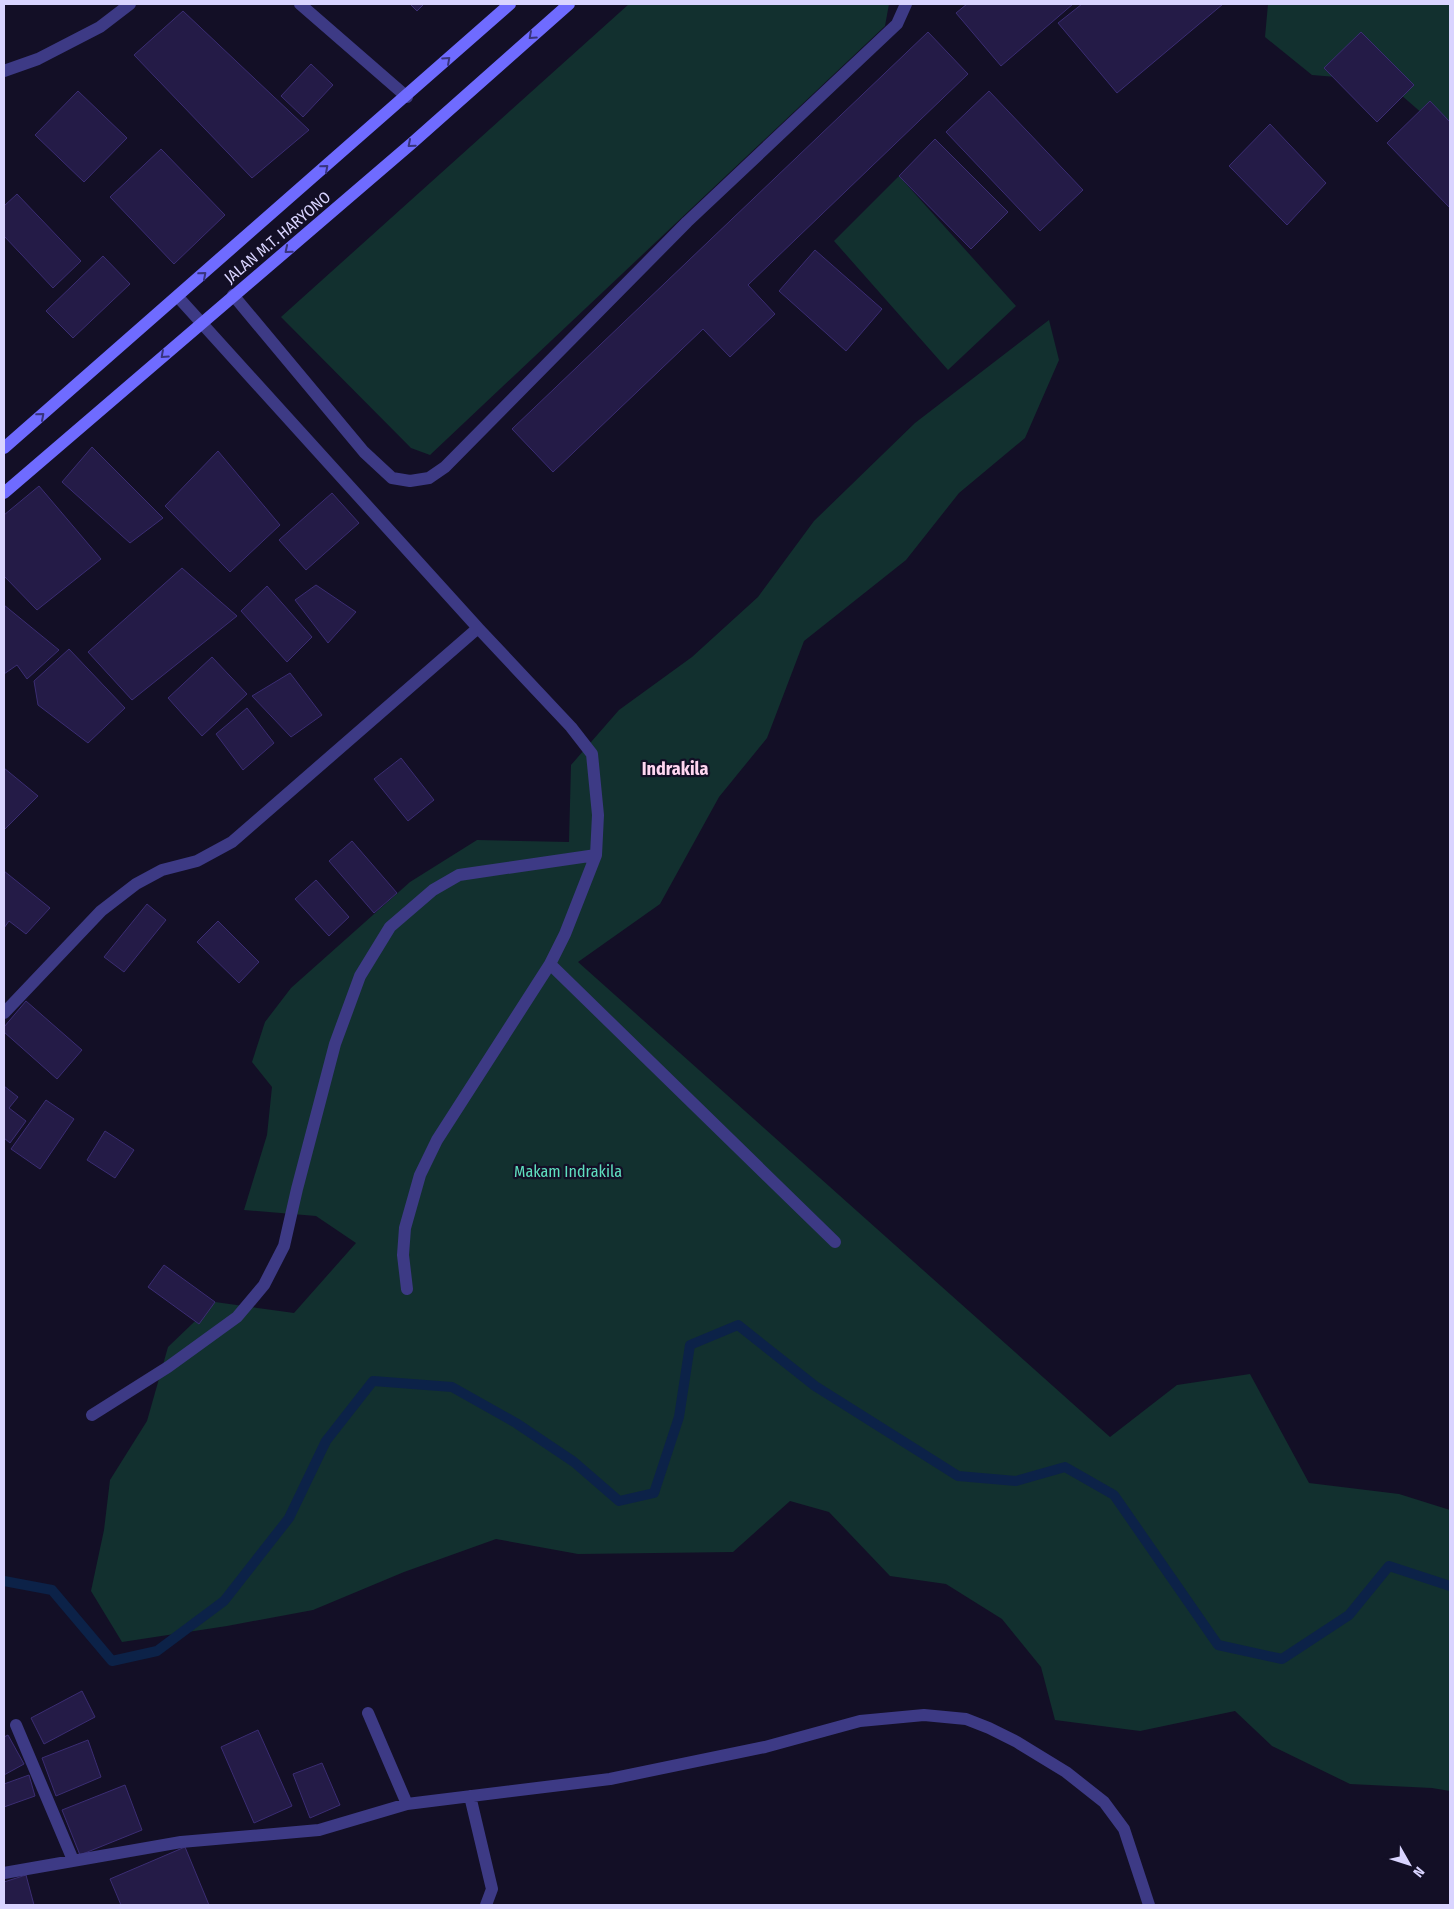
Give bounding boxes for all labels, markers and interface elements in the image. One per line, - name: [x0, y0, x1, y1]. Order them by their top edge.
- one-way arrow: [529, 30, 538, 39]
- one-way arrow: [442, 57, 451, 66]
- one-way arrow: [407, 138, 416, 147]
- one-way arrow: [320, 165, 329, 174]
- street label: JALAN M.T. HARYONO: [220, 187, 334, 287]
- one-way arrow: [284, 245, 293, 254]
- one-way arrow: [197, 272, 206, 281]
- one-way arrow: [160, 350, 169, 359]
- one-way arrow: [35, 413, 44, 422]
- district label: Indrakila: [642, 758, 708, 780]
- park label: Makam Indrakila: [514, 1162, 622, 1181]
- north arrow: [1384, 1839, 1434, 1889]
- text: N: [1409, 1863, 1428, 1880]

